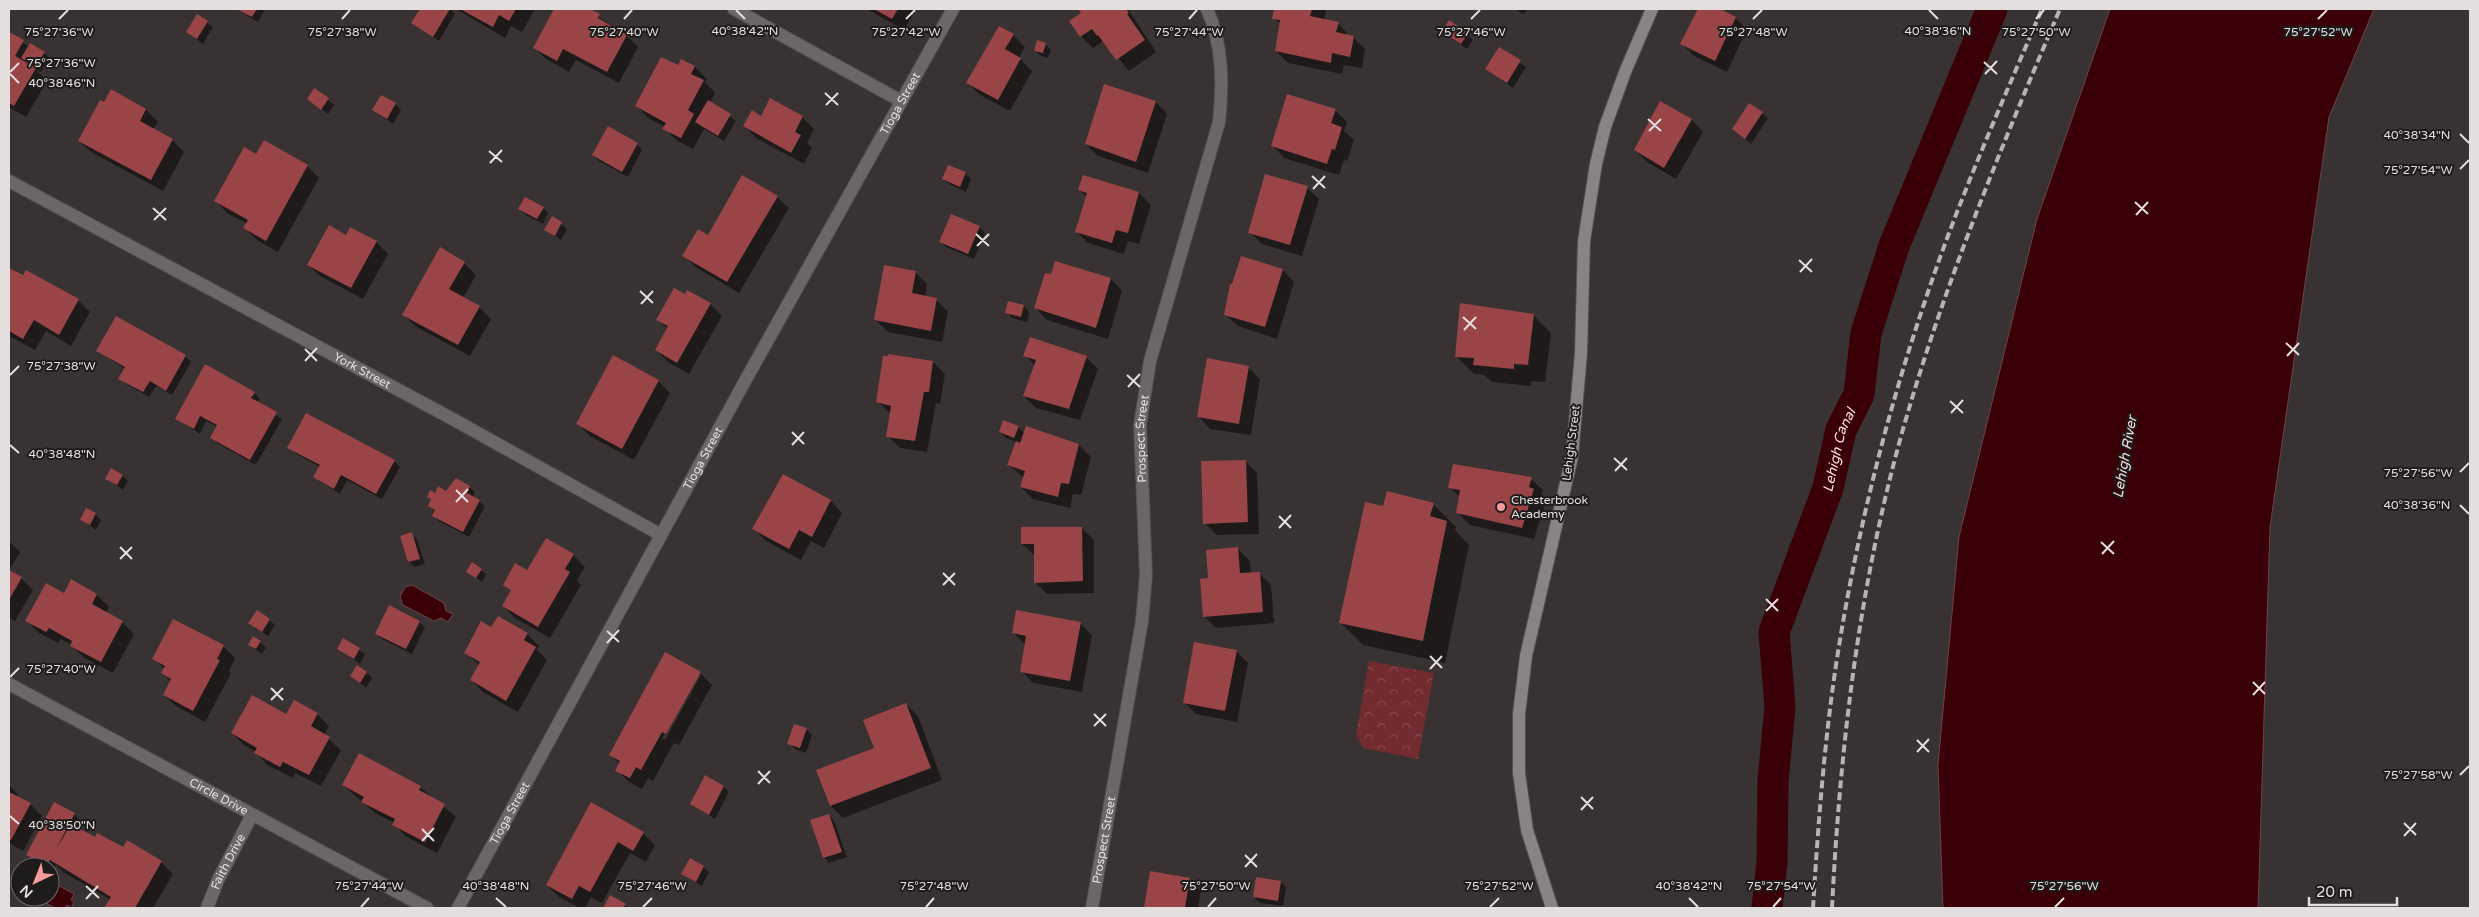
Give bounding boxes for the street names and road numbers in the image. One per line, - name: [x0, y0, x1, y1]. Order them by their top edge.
- street label: Tioga Street: [877, 69, 923, 137]
- street label: York Street: [331, 350, 394, 392]
- street label: Prospect Street: [1133, 393, 1152, 483]
- street label: Lehigh Street: [1559, 404, 1583, 482]
- street label: Tioga Street: [680, 424, 726, 492]
- street label: Circle Drive: [187, 775, 251, 818]
- street label: Tioga Street: [487, 779, 533, 847]
- street label: Prospect Street: [1089, 795, 1118, 885]
- street label: Faith Drive: [208, 831, 248, 891]

